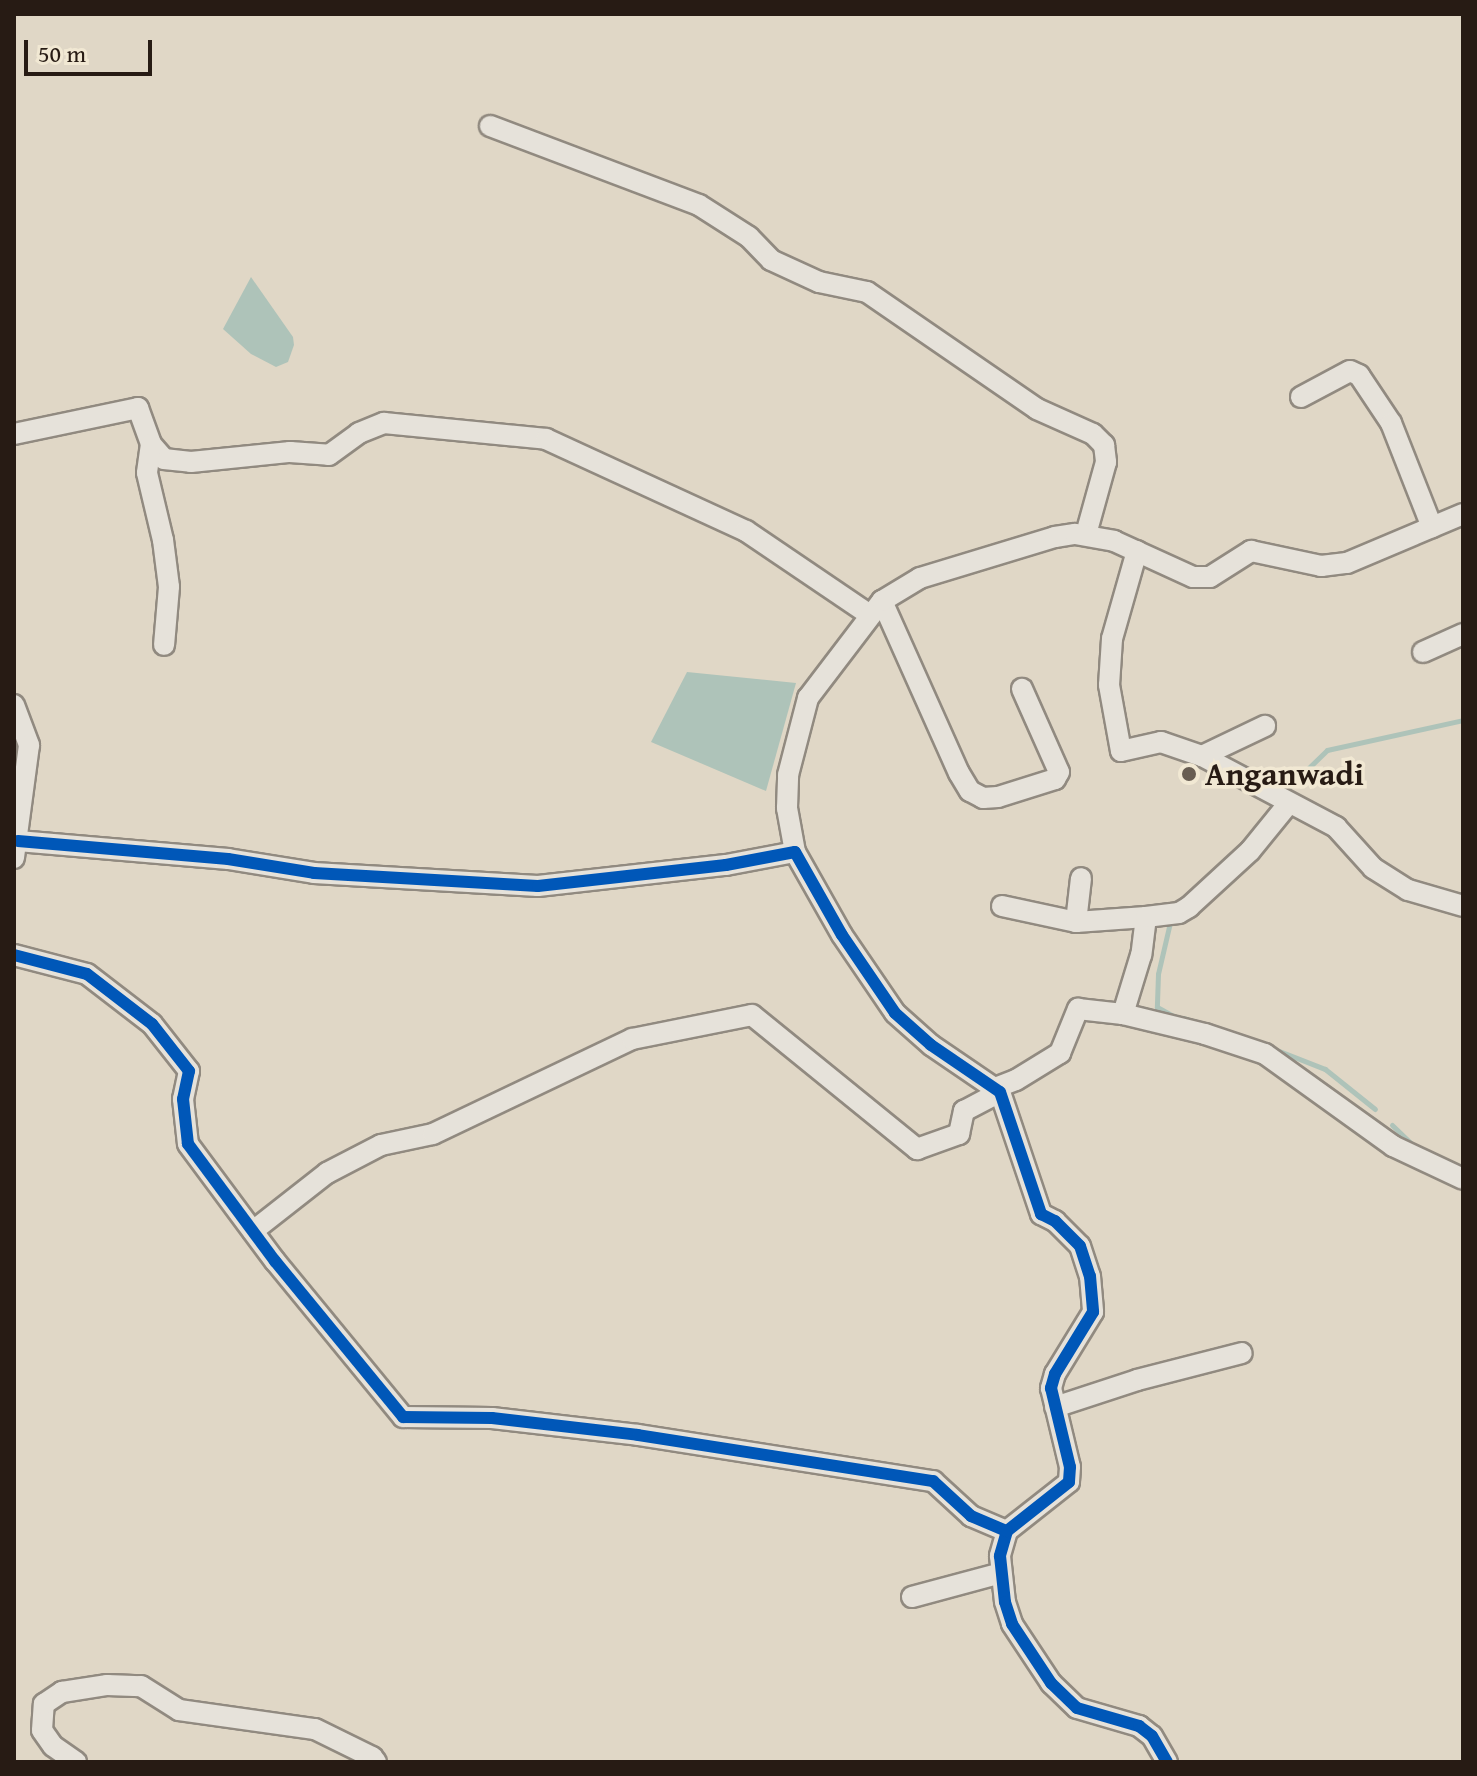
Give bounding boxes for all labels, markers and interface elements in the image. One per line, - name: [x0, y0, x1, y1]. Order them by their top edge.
- scale bar: [28, 24, 156, 74]
- text: 50 m: [38, 36, 86, 71]
- place label: Anganwadi: [1205, 755, 1364, 793]
- marker: Anganwadi: [1180, 765, 1198, 783]

